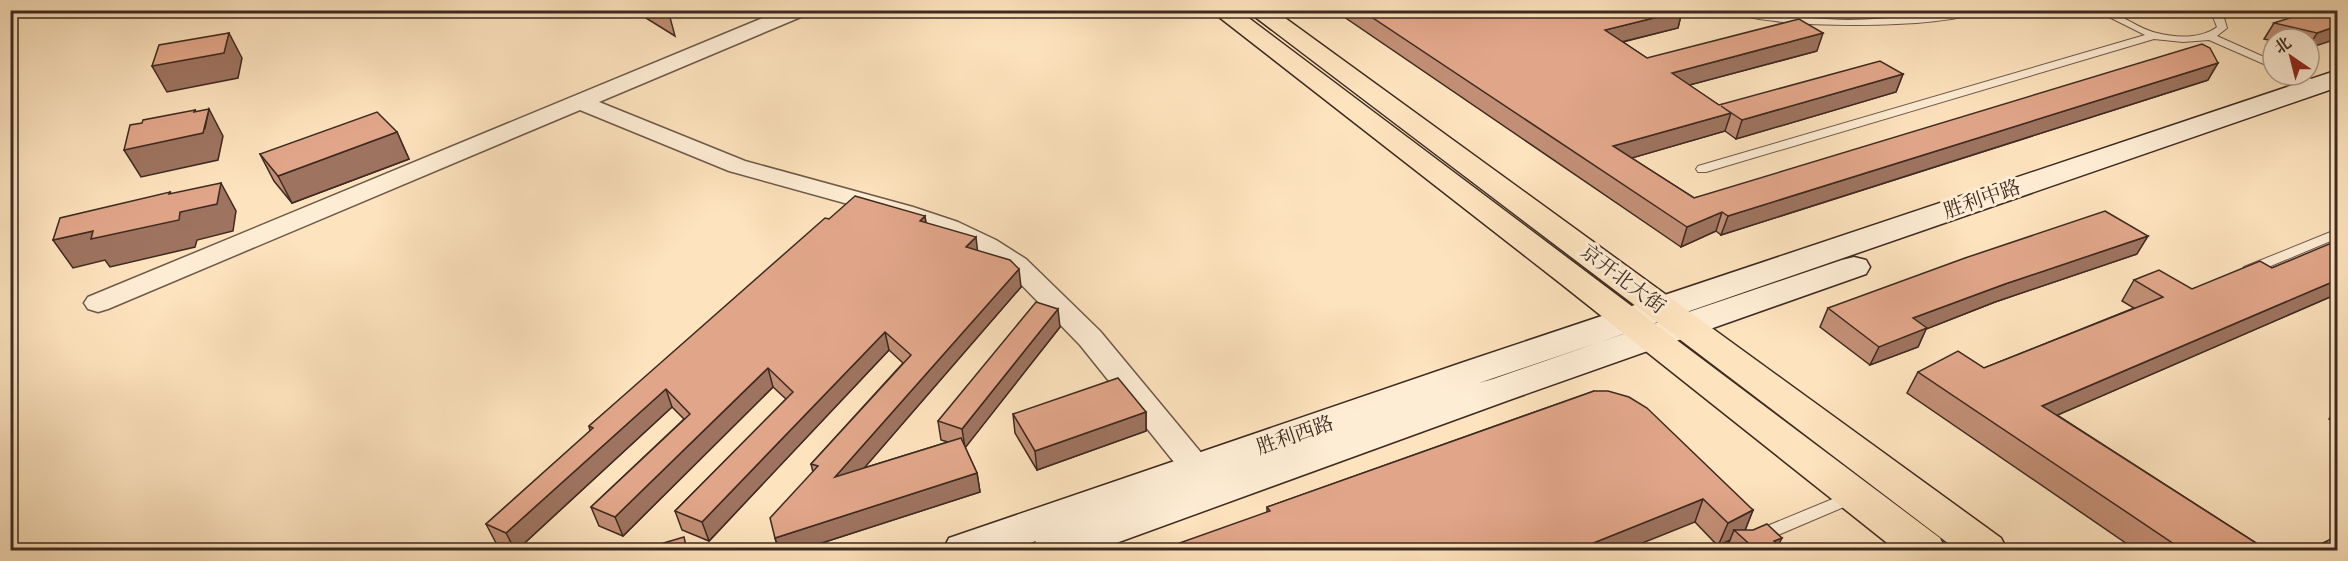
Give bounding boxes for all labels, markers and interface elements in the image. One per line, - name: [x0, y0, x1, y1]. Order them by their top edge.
- north arrow: [2261, 27, 2321, 87]
- text: 北: [2271, 33, 2295, 58]
- street label: 胜利中路: [1940, 174, 2024, 224]
- street label: 京开北大街: [1576, 239, 1670, 319]
- street label: 胜利西路: [1253, 410, 1337, 460]

